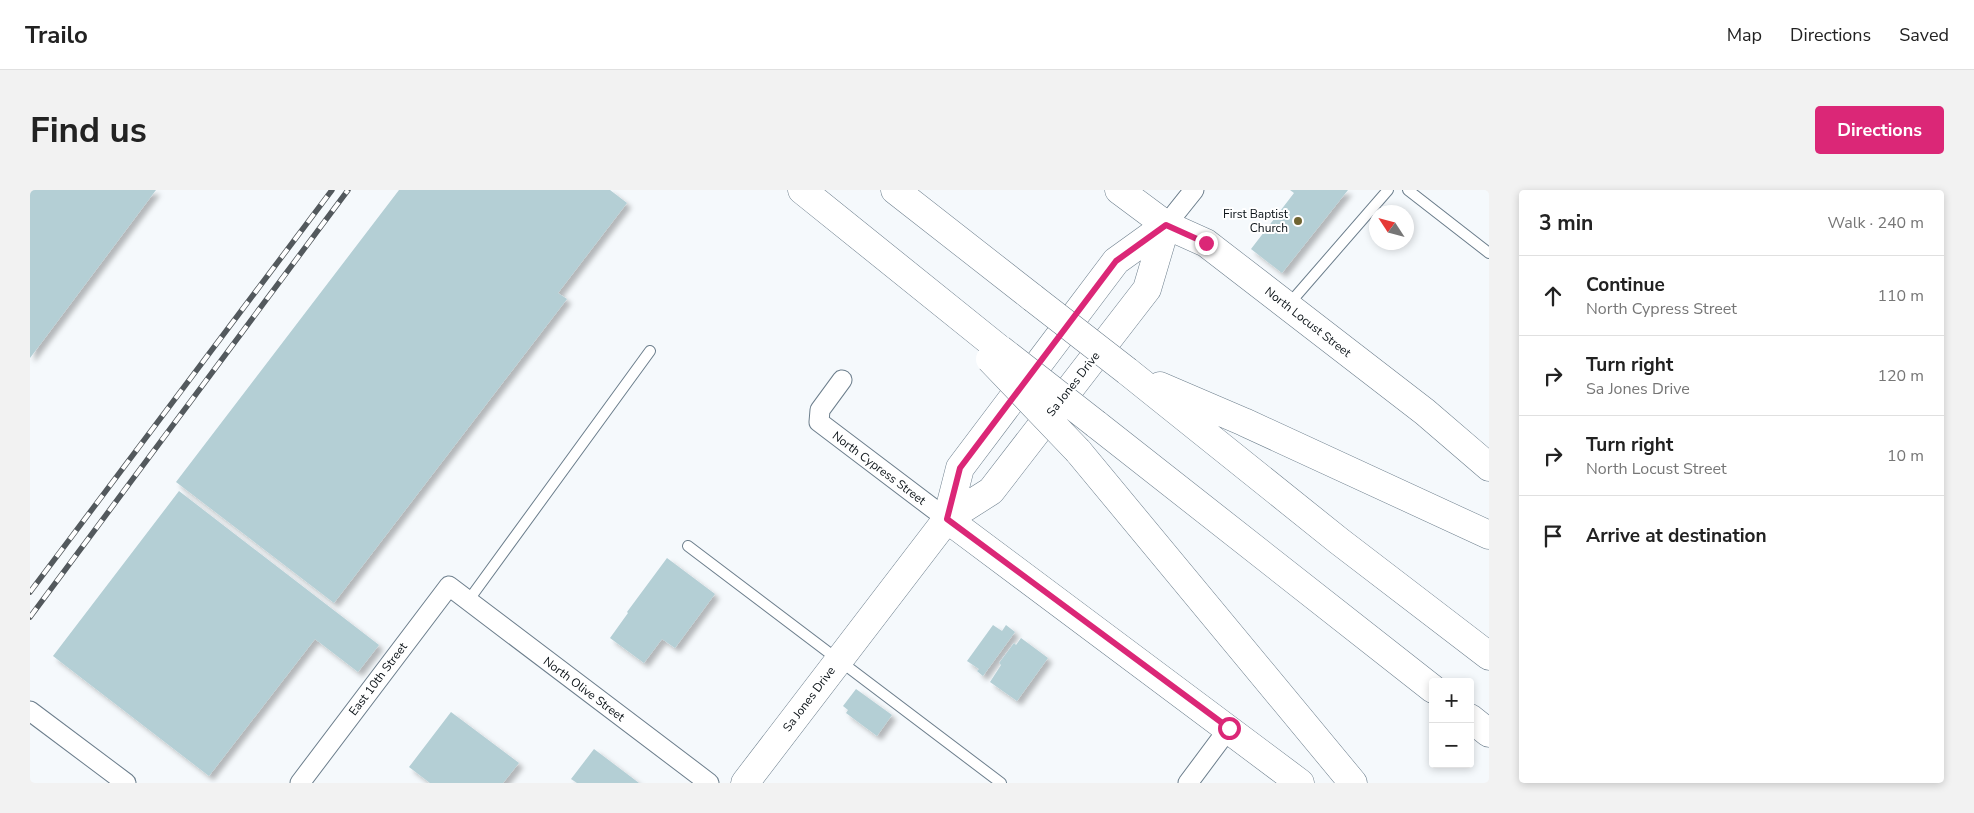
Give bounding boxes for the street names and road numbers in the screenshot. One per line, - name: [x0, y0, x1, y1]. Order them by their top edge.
- street label: North Locust Street: [1262, 283, 1355, 361]
- street label: Sa Jones Drive: [1043, 348, 1103, 420]
- street label: North Cypress Street: [829, 428, 930, 509]
- street label: East 10th Street: [345, 639, 411, 719]
- street label: North Olive Street: [540, 653, 629, 725]
- street label: Sa Jones Drive: [779, 663, 839, 735]

